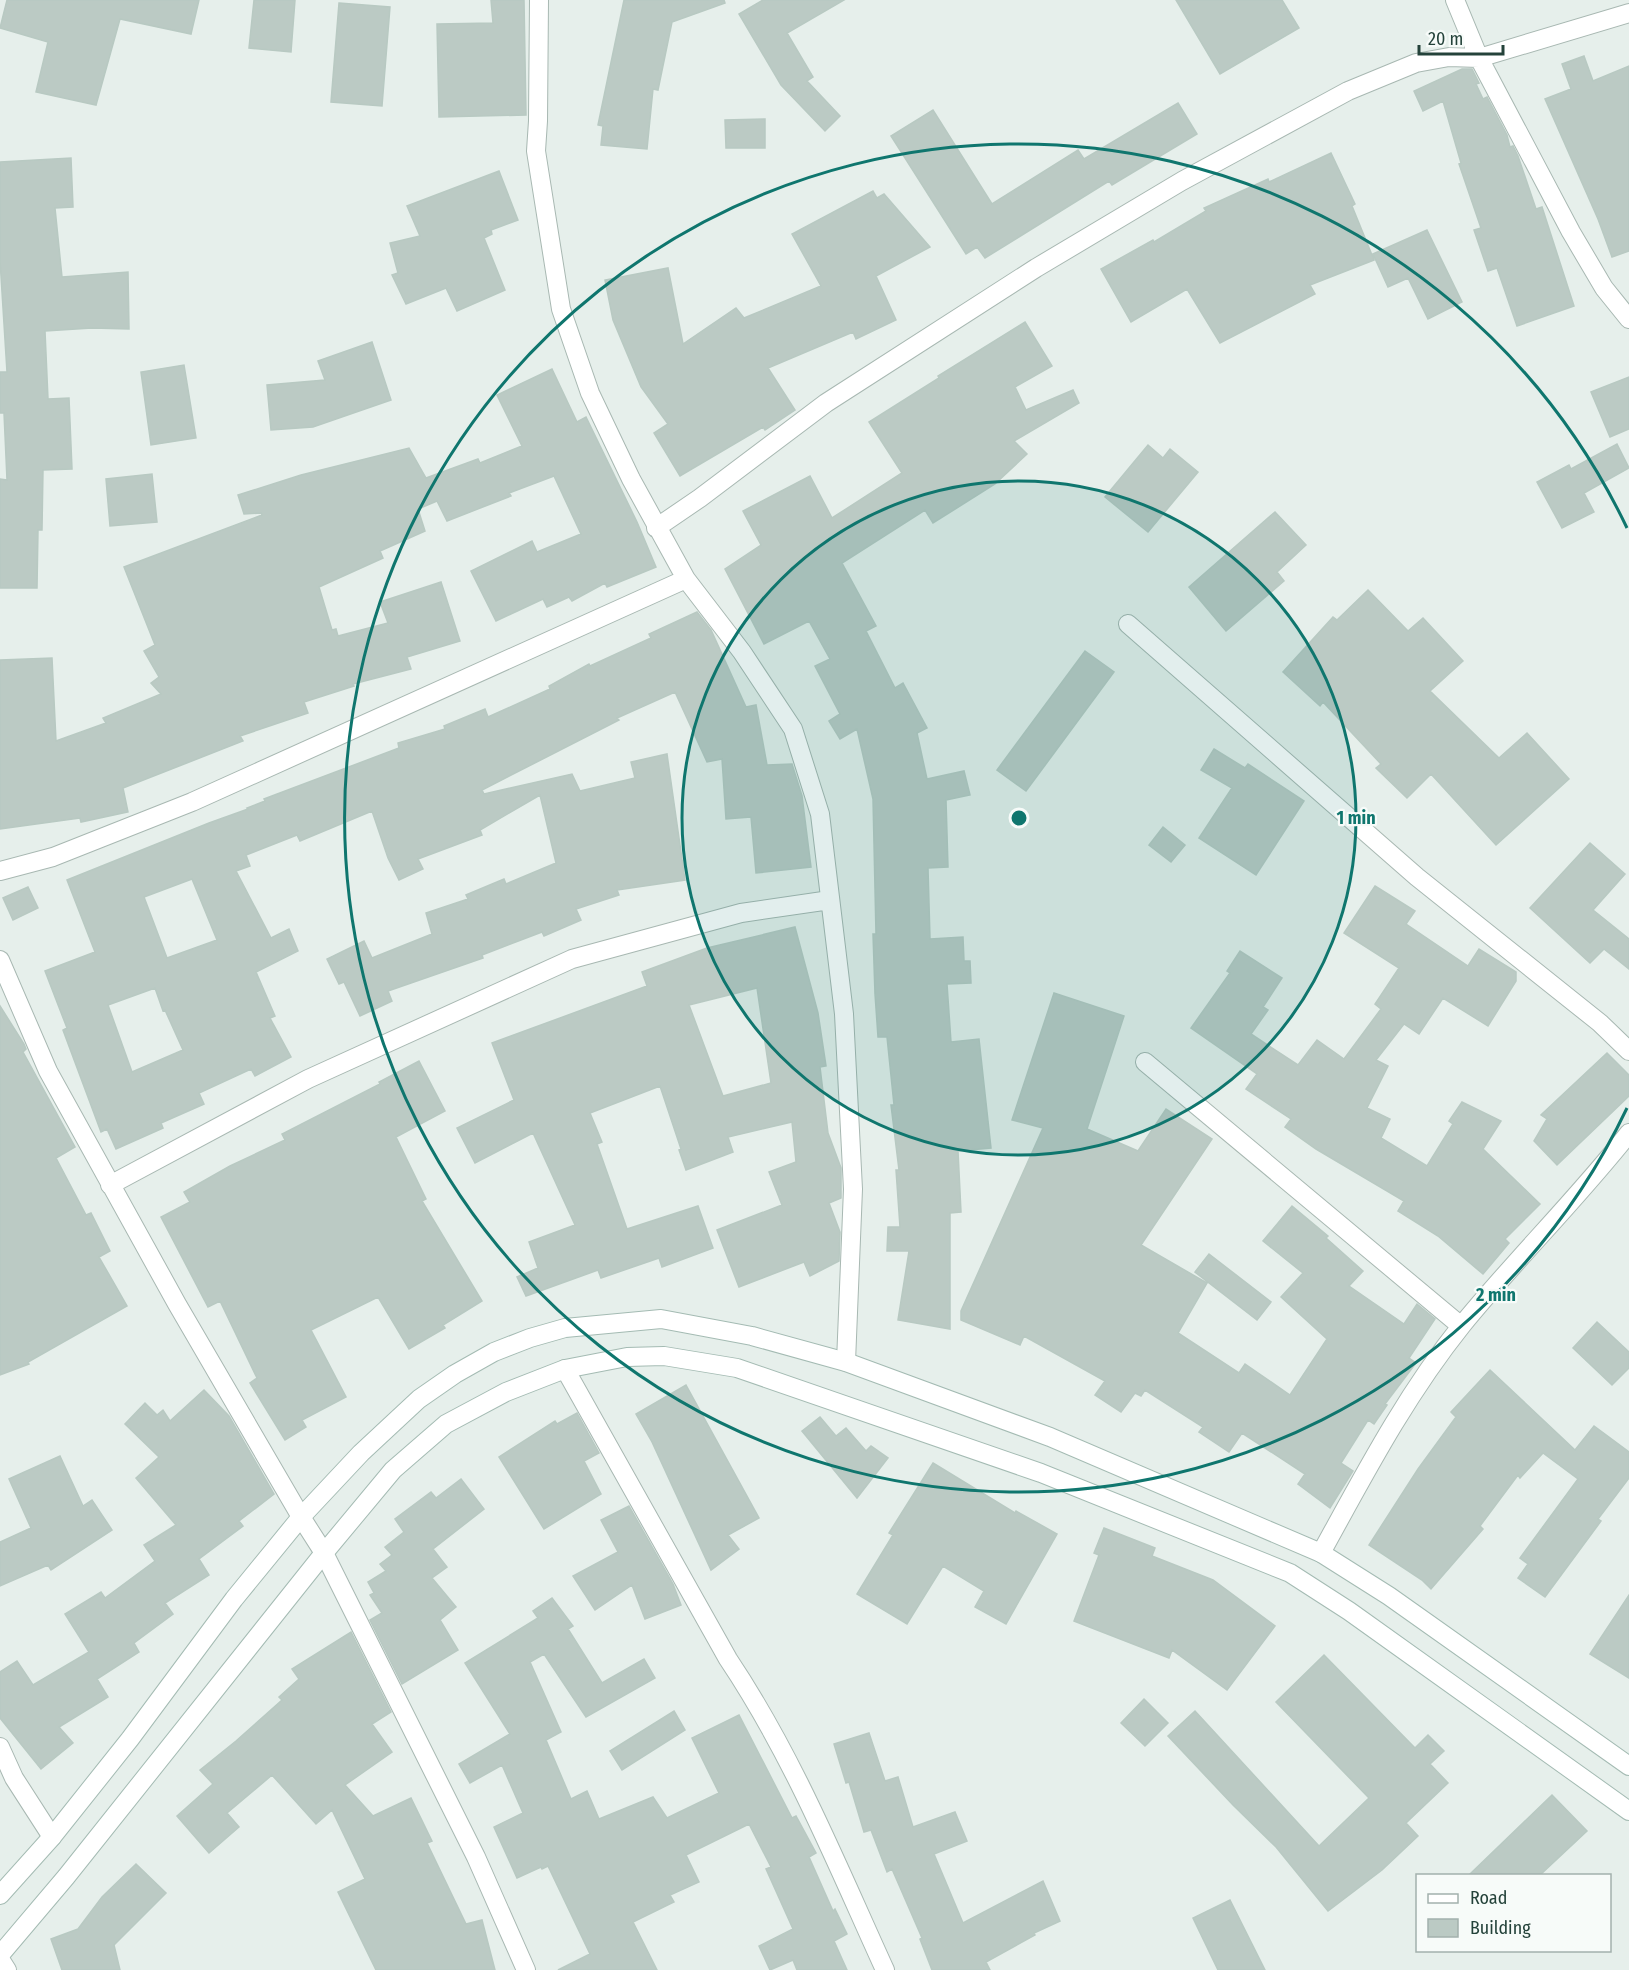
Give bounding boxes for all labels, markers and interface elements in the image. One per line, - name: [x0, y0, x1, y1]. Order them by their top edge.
- scale bar: [1419, 18, 1503, 56]
- text: 20 m: [1428, 28, 1463, 50]
- text: 1 min: [1336, 807, 1376, 829]
- centre of rings: [1009, 808, 1029, 828]
- text: 2 min: [1475, 1284, 1516, 1306]
- legend: [1416, 1874, 1611, 1952]
- text: Road: [1470, 1887, 1507, 1909]
- text: Building: [1470, 1917, 1531, 1939]

